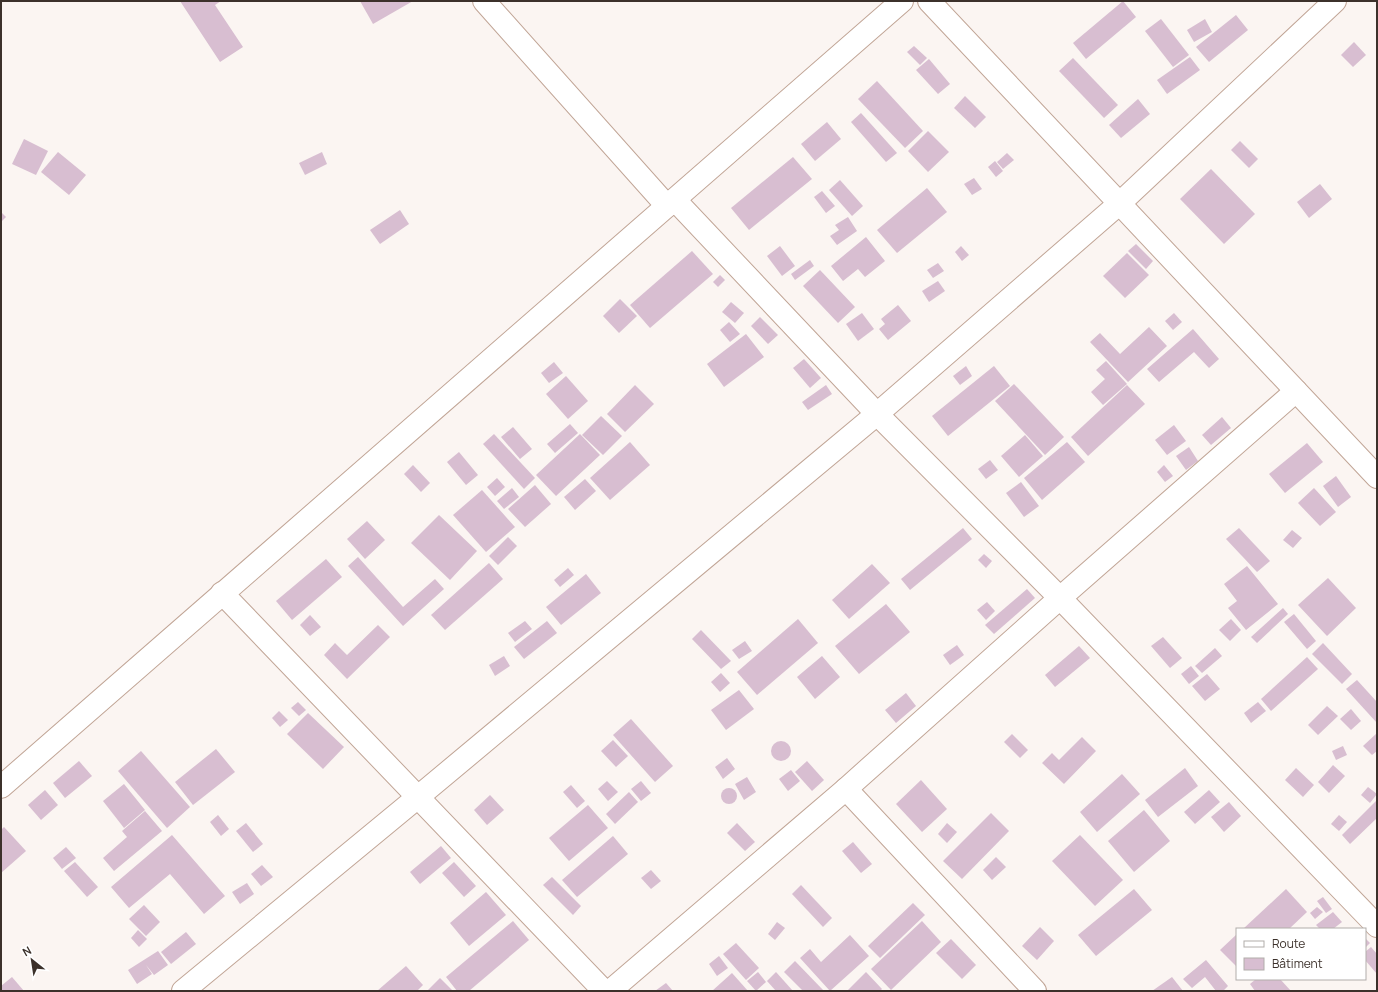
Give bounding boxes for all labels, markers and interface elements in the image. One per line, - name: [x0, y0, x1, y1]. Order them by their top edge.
- legend: [1236, 928, 1366, 980]
- text: Route: [1272, 935, 1305, 952]
- north arrow: [12, 940, 52, 980]
- text: N: [20, 942, 34, 959]
- text: Bâtiment: [1272, 955, 1323, 972]

